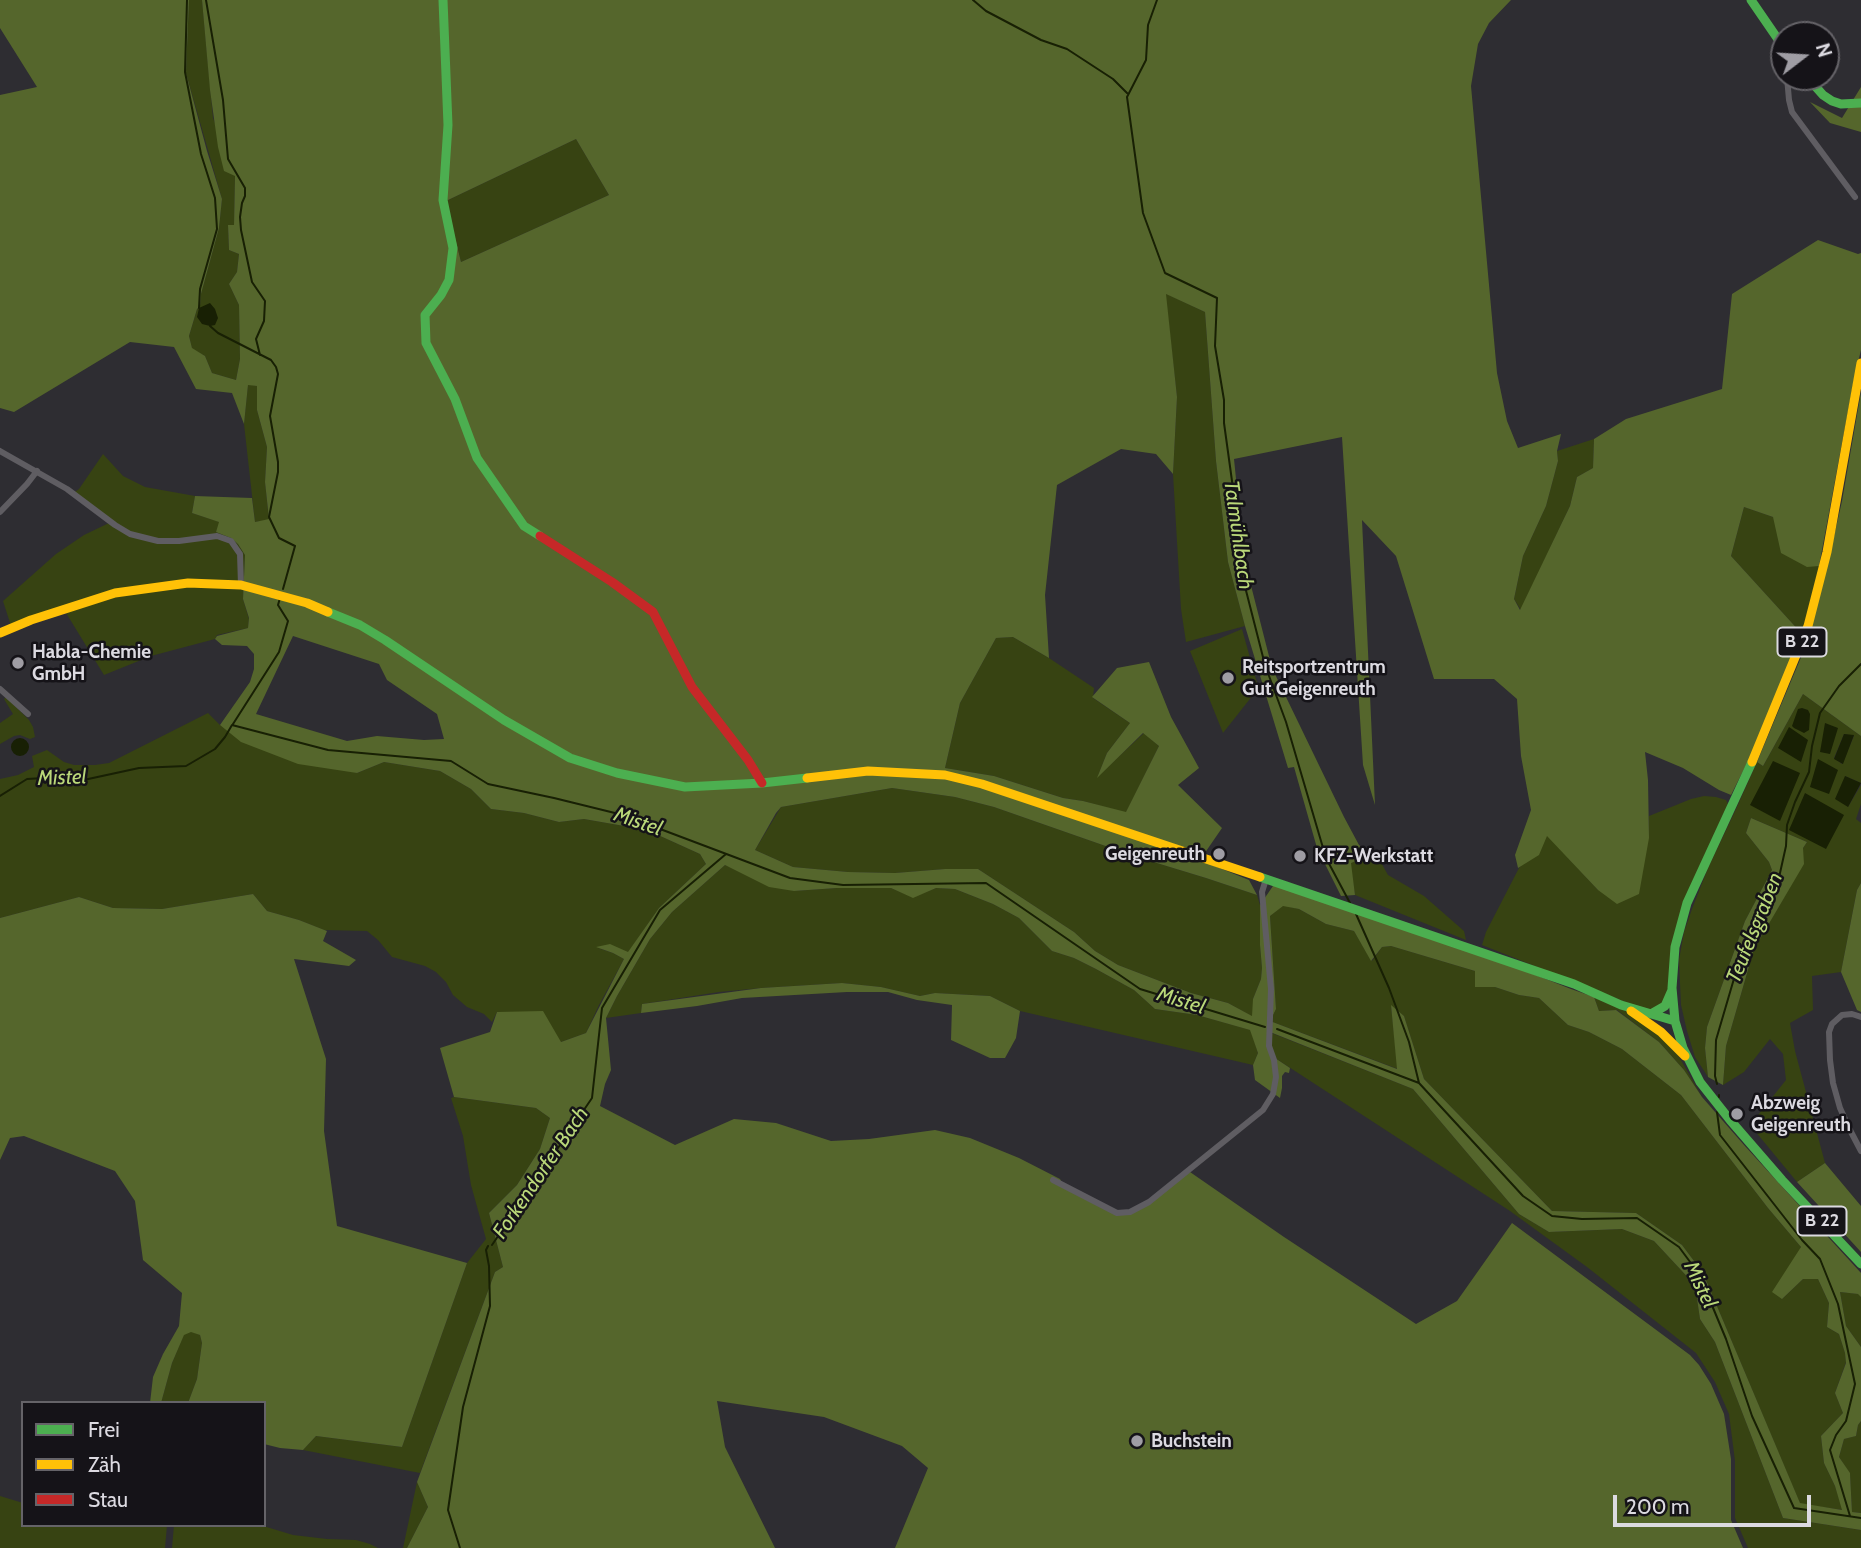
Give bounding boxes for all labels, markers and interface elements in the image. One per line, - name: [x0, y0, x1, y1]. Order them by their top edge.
- north arrow: [1770, 21, 1840, 91]
- text: N: [1811, 41, 1837, 60]
- water label: Talmühlbach: [1218, 479, 1258, 591]
- road number: B 22: [1778, 628, 1826, 656]
- place label: Habla-Chemie GmbH: [32, 641, 151, 685]
- marker: Habla-Chemie GmbH: [10, 655, 26, 671]
- place label: Reitsportzentrum Gut Geigenreuth: [1242, 656, 1386, 700]
- marker: Reitsportzentrum Gut Geigenreuth: [1220, 670, 1236, 686]
- water label: Mistel: [37, 765, 87, 791]
- water label: Mistel: [611, 802, 665, 842]
- place label: Geigenreuth: [1105, 843, 1205, 865]
- place label: KFZ-Werkstatt: [1314, 845, 1433, 867]
- marker: Geigenreuth: [1211, 846, 1227, 862]
- marker: KFZ-Werkstatt: [1292, 848, 1308, 864]
- water label: Teufelsgraben: [1721, 869, 1789, 987]
- water label: Mistel: [1154, 982, 1208, 1020]
- place label: Abzweig Geigenreuth: [1751, 1092, 1851, 1136]
- water label: Forkendorfer Bach: [488, 1102, 594, 1244]
- marker: Abzweig Geigenreuth: [1729, 1106, 1745, 1122]
- road number: B 22: [1798, 1206, 1846, 1236]
- water label: Mistel: [1678, 1257, 1722, 1313]
- legend: [21, 1401, 266, 1527]
- text: Frei: [88, 1417, 120, 1442]
- place label: Buchstein: [1151, 1430, 1232, 1452]
- marker: Buchstein: [1129, 1433, 1145, 1449]
- text: Zäh: [88, 1452, 121, 1477]
- scale bar: [1616, 1482, 1814, 1526]
- text: Stau: [88, 1487, 128, 1512]
- text: 200 m: [1626, 1494, 1689, 1519]

